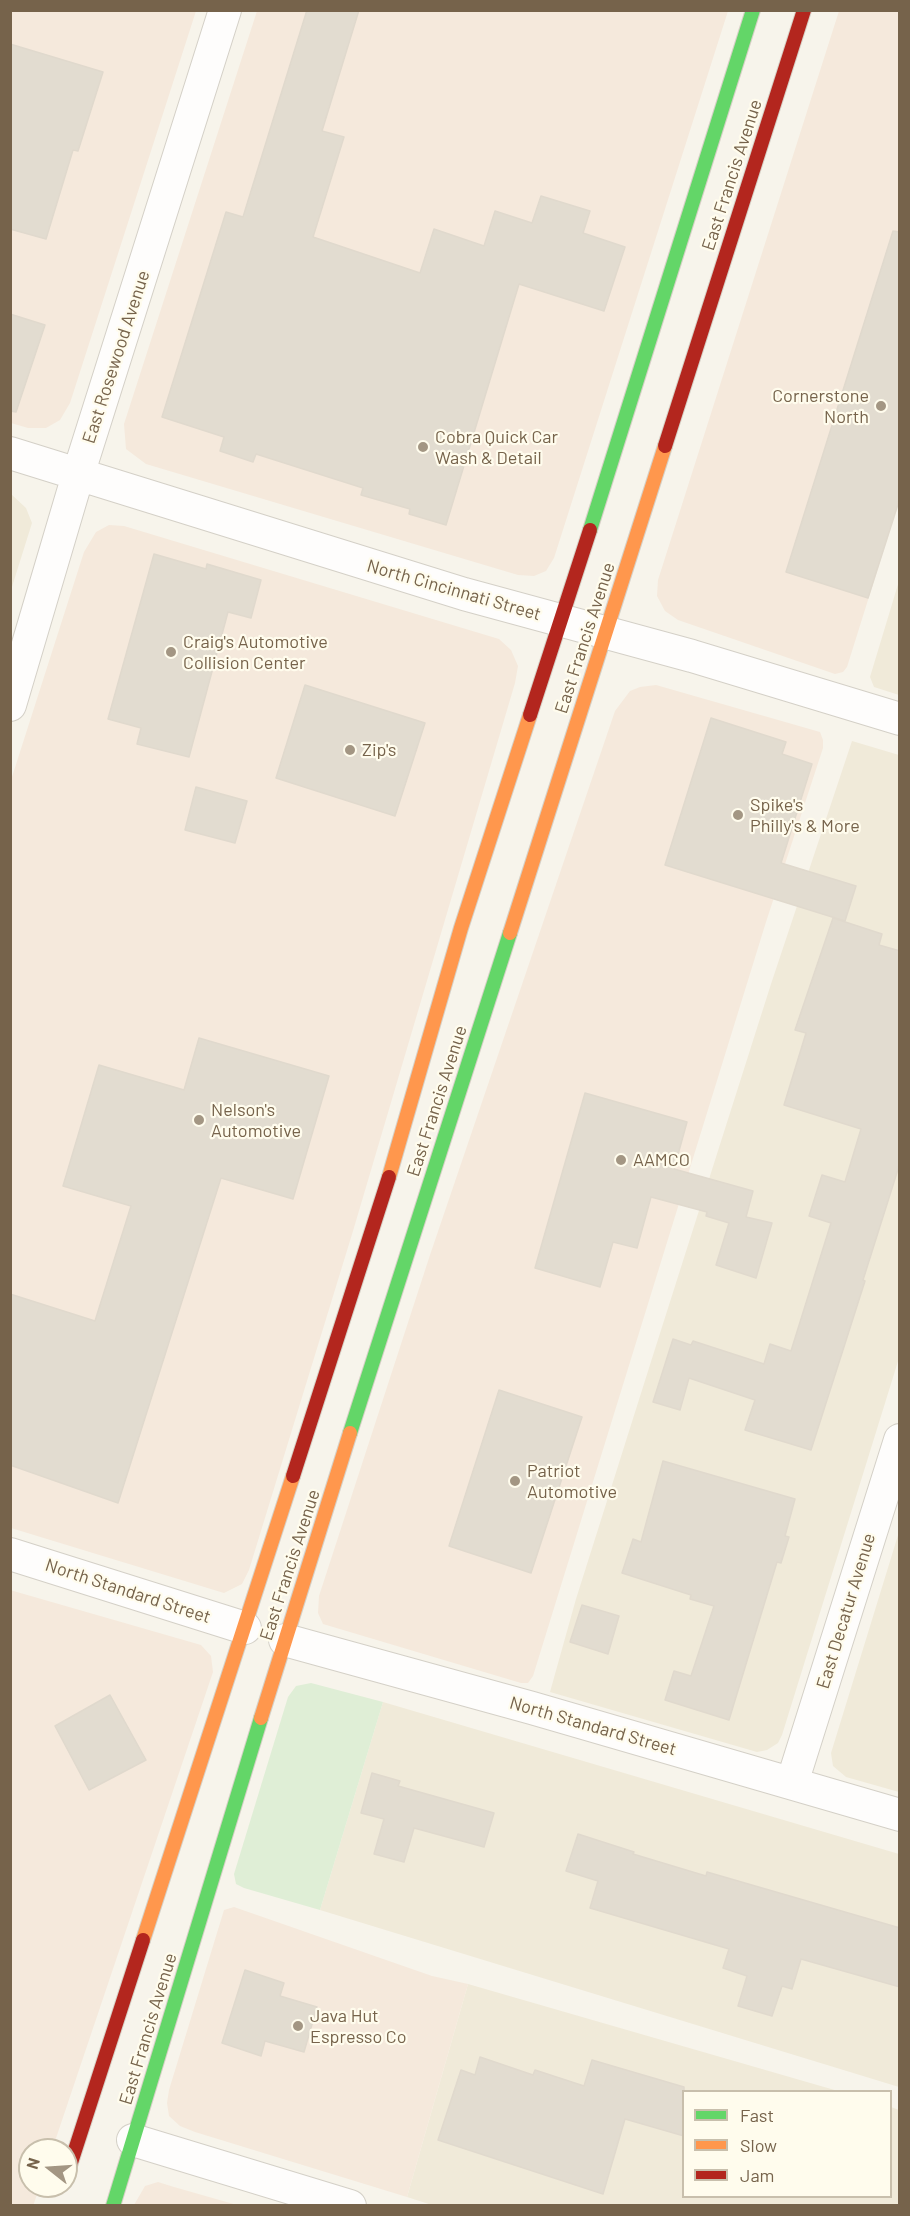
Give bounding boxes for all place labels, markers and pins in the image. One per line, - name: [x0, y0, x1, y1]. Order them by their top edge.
- place label: Cornerstone North: [772, 385, 869, 428]
- marker: Cornerstone North: [874, 399, 888, 413]
- place label: Cobra Quick Car Wash & Detail: [435, 426, 558, 468]
- marker: Cobra Quick Car Wash & Detail: [416, 440, 430, 454]
- place label: Craig's Automotive Collision Center: [183, 631, 328, 674]
- marker: Craig's Automotive Collision Center: [164, 645, 178, 659]
- place label: Zip's: [362, 739, 396, 761]
- marker: Zip's: [343, 743, 357, 757]
- place label: Spike's Philly's & More: [750, 794, 860, 836]
- marker: Spike's Philly's & More: [731, 808, 745, 822]
- place label: Nelson's Automotive: [211, 1099, 301, 1142]
- marker: Nelson's Automotive: [192, 1113, 206, 1127]
- place label: AAMCO: [633, 1149, 690, 1171]
- marker: AAMCO: [614, 1153, 628, 1167]
- place label: Patriot Automotive: [527, 1460, 617, 1502]
- marker: Patriot Automotive: [508, 1474, 522, 1488]
- place label: Java Hut Espresso Co: [310, 2005, 407, 2048]
- marker: Java Hut Espresso Co: [291, 2019, 305, 2033]

